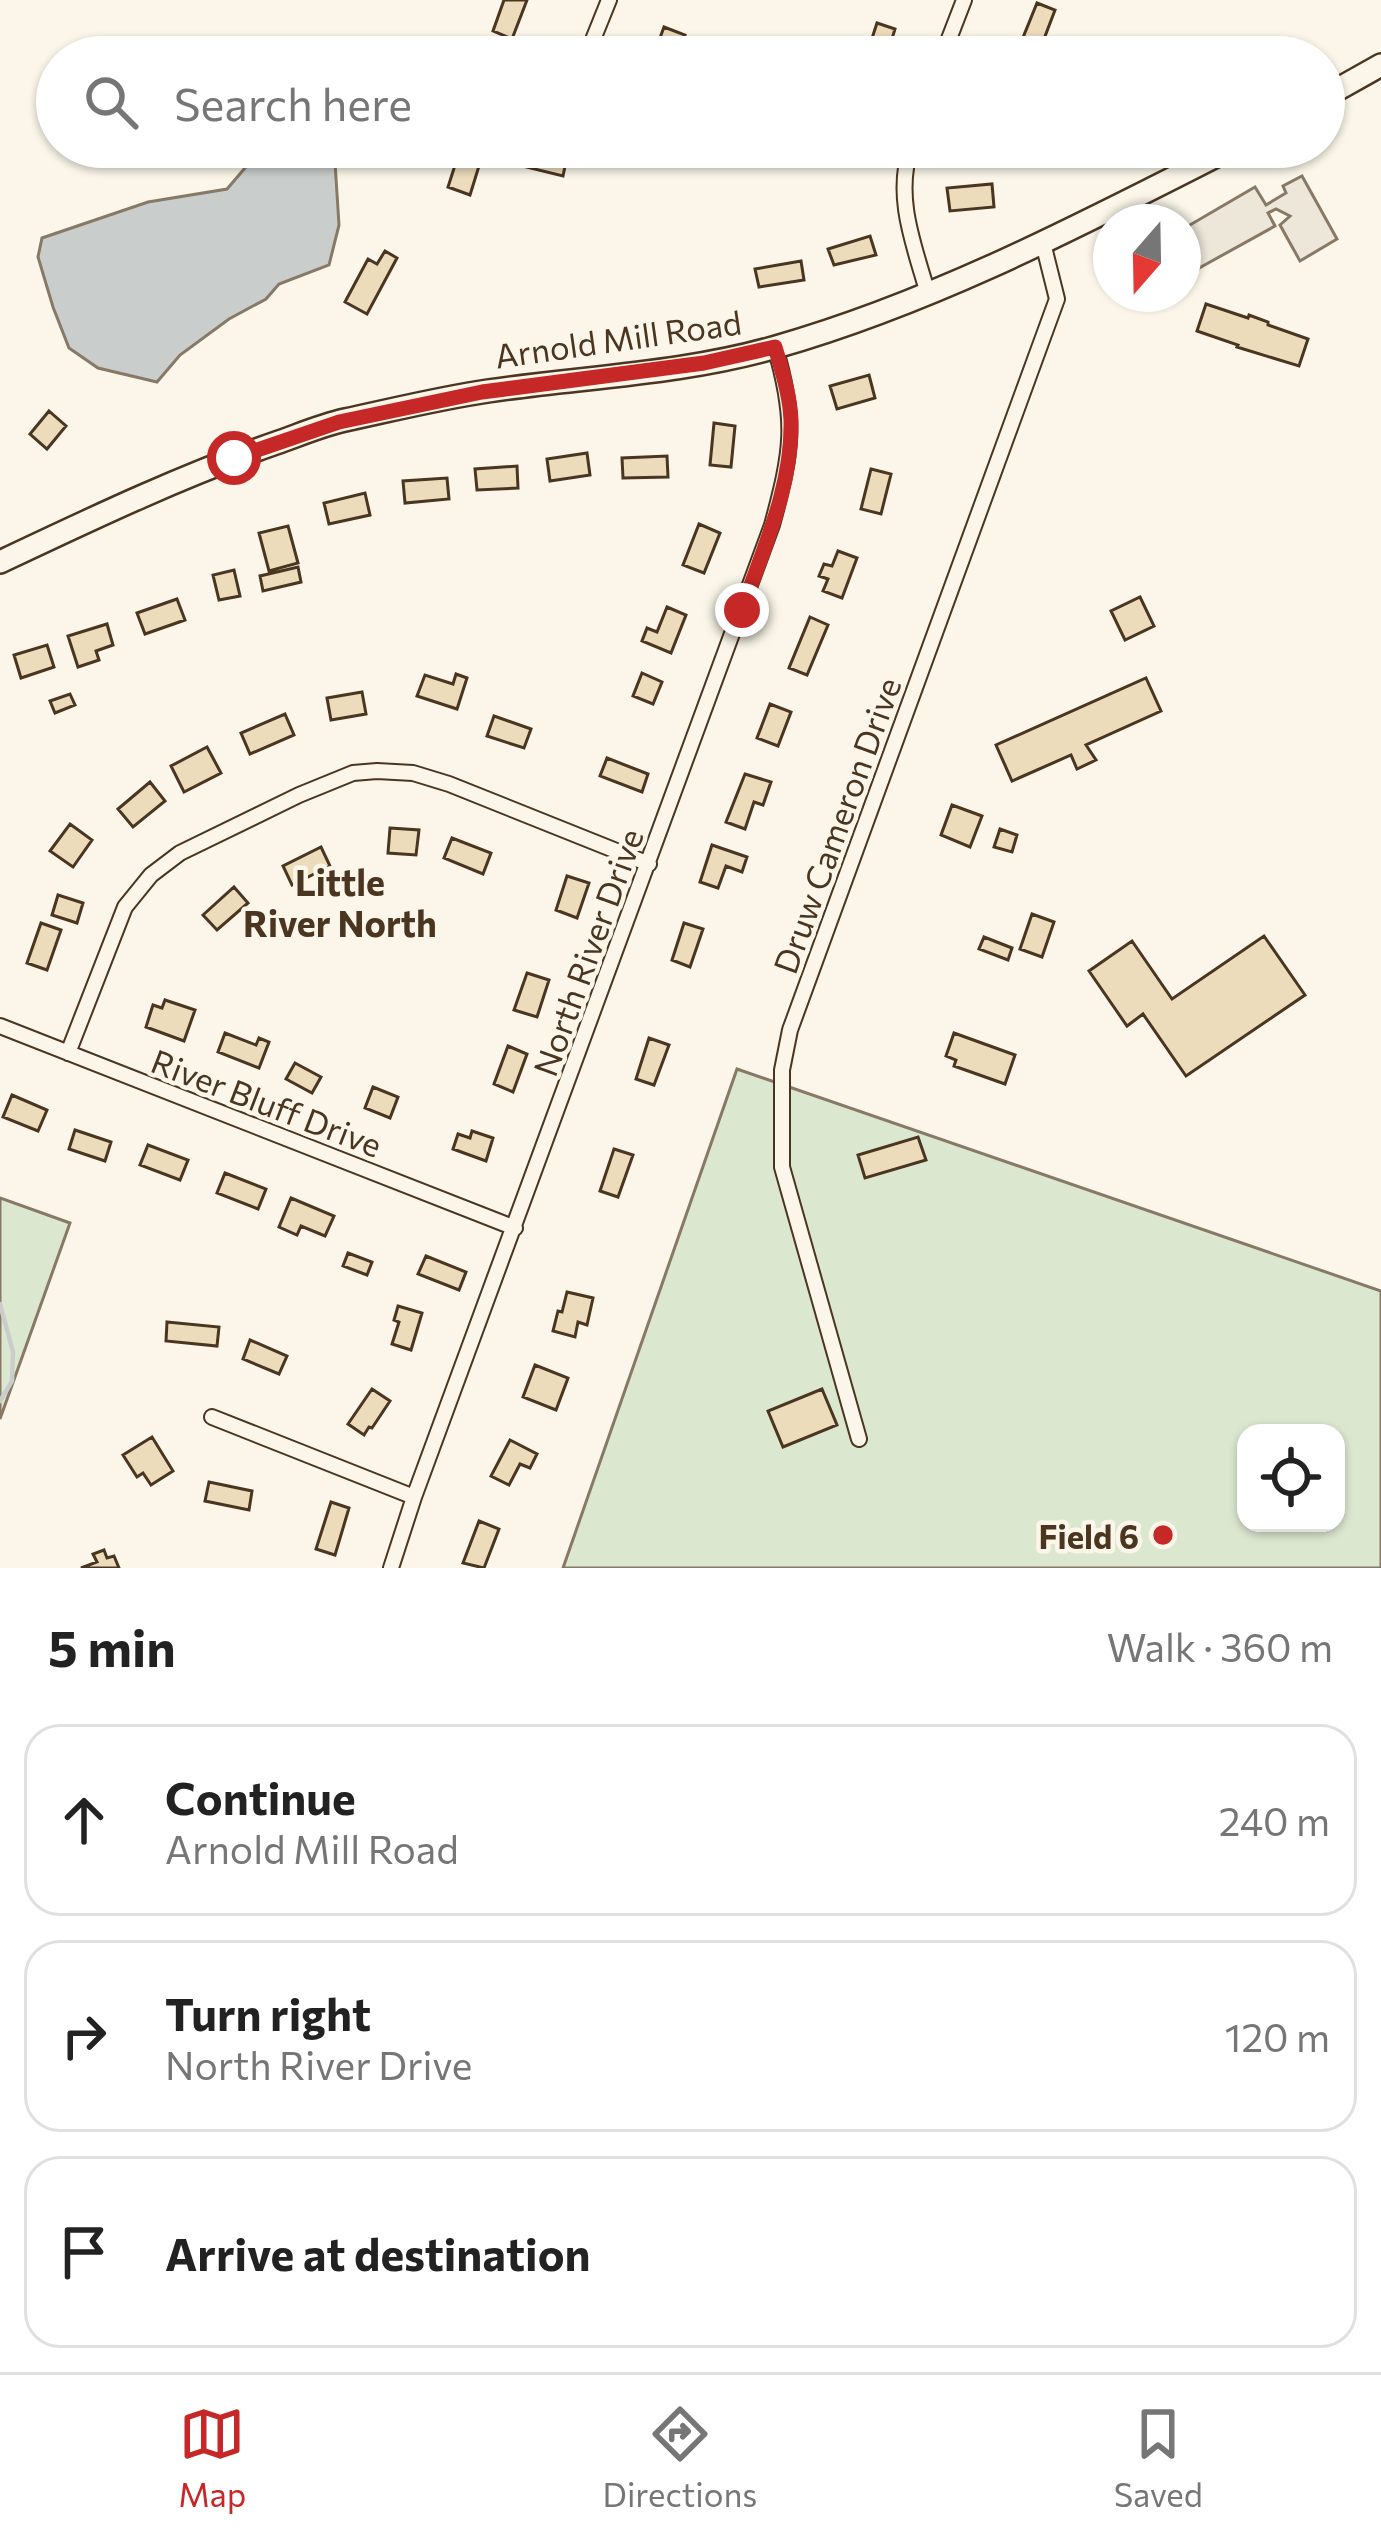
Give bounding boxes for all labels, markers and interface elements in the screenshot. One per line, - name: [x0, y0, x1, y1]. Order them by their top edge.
- search box: [36, 36, 1345, 168]
- icon: search: [78, 69, 144, 135]
- text: Search here: [174, 75, 412, 130]
- north arrow: [1093, 204, 1201, 312]
- street label: Arnold Mill Road: [492, 300, 744, 376]
- route start: [207, 431, 261, 485]
- route end: [715, 583, 769, 637]
- street label: Druw Cameron Drive: [763, 671, 909, 979]
- street label: North River Drive: [523, 823, 651, 1081]
- district label: Little River North: [243, 859, 437, 944]
- street label: River Bluff Drive: [146, 1039, 388, 1165]
- map controls: [1237, 1424, 1345, 1532]
- button: locate: [1237, 1424, 1345, 1532]
- place label: Field 6: [1038, 1515, 1139, 1556]
- marker: Field 6: [1150, 1522, 1176, 1548]
- text: 5 min: [48, 1615, 176, 1678]
- text: Walk · 360 m: [1107, 1622, 1333, 1670]
- text: Continue: [165, 1769, 356, 1824]
- icon: ahead: [51, 1787, 117, 1853]
- text: 240 m: [1219, 1796, 1330, 1844]
- text: Arnold Mill Road: [165, 1824, 459, 1872]
- text: Turn right: [165, 1985, 371, 2040]
- icon: right: [51, 2003, 117, 2069]
- text: 120 m: [1225, 2012, 1330, 2060]
- text: North River Drive: [165, 2040, 472, 2088]
- icon: arrive: [51, 2219, 117, 2285]
- text: Arrive at destination: [165, 2225, 591, 2280]
- tab: Map: [178, 2401, 246, 2514]
- tab: Directions: [603, 2401, 757, 2514]
- tab: Saved: [1114, 2401, 1203, 2514]

